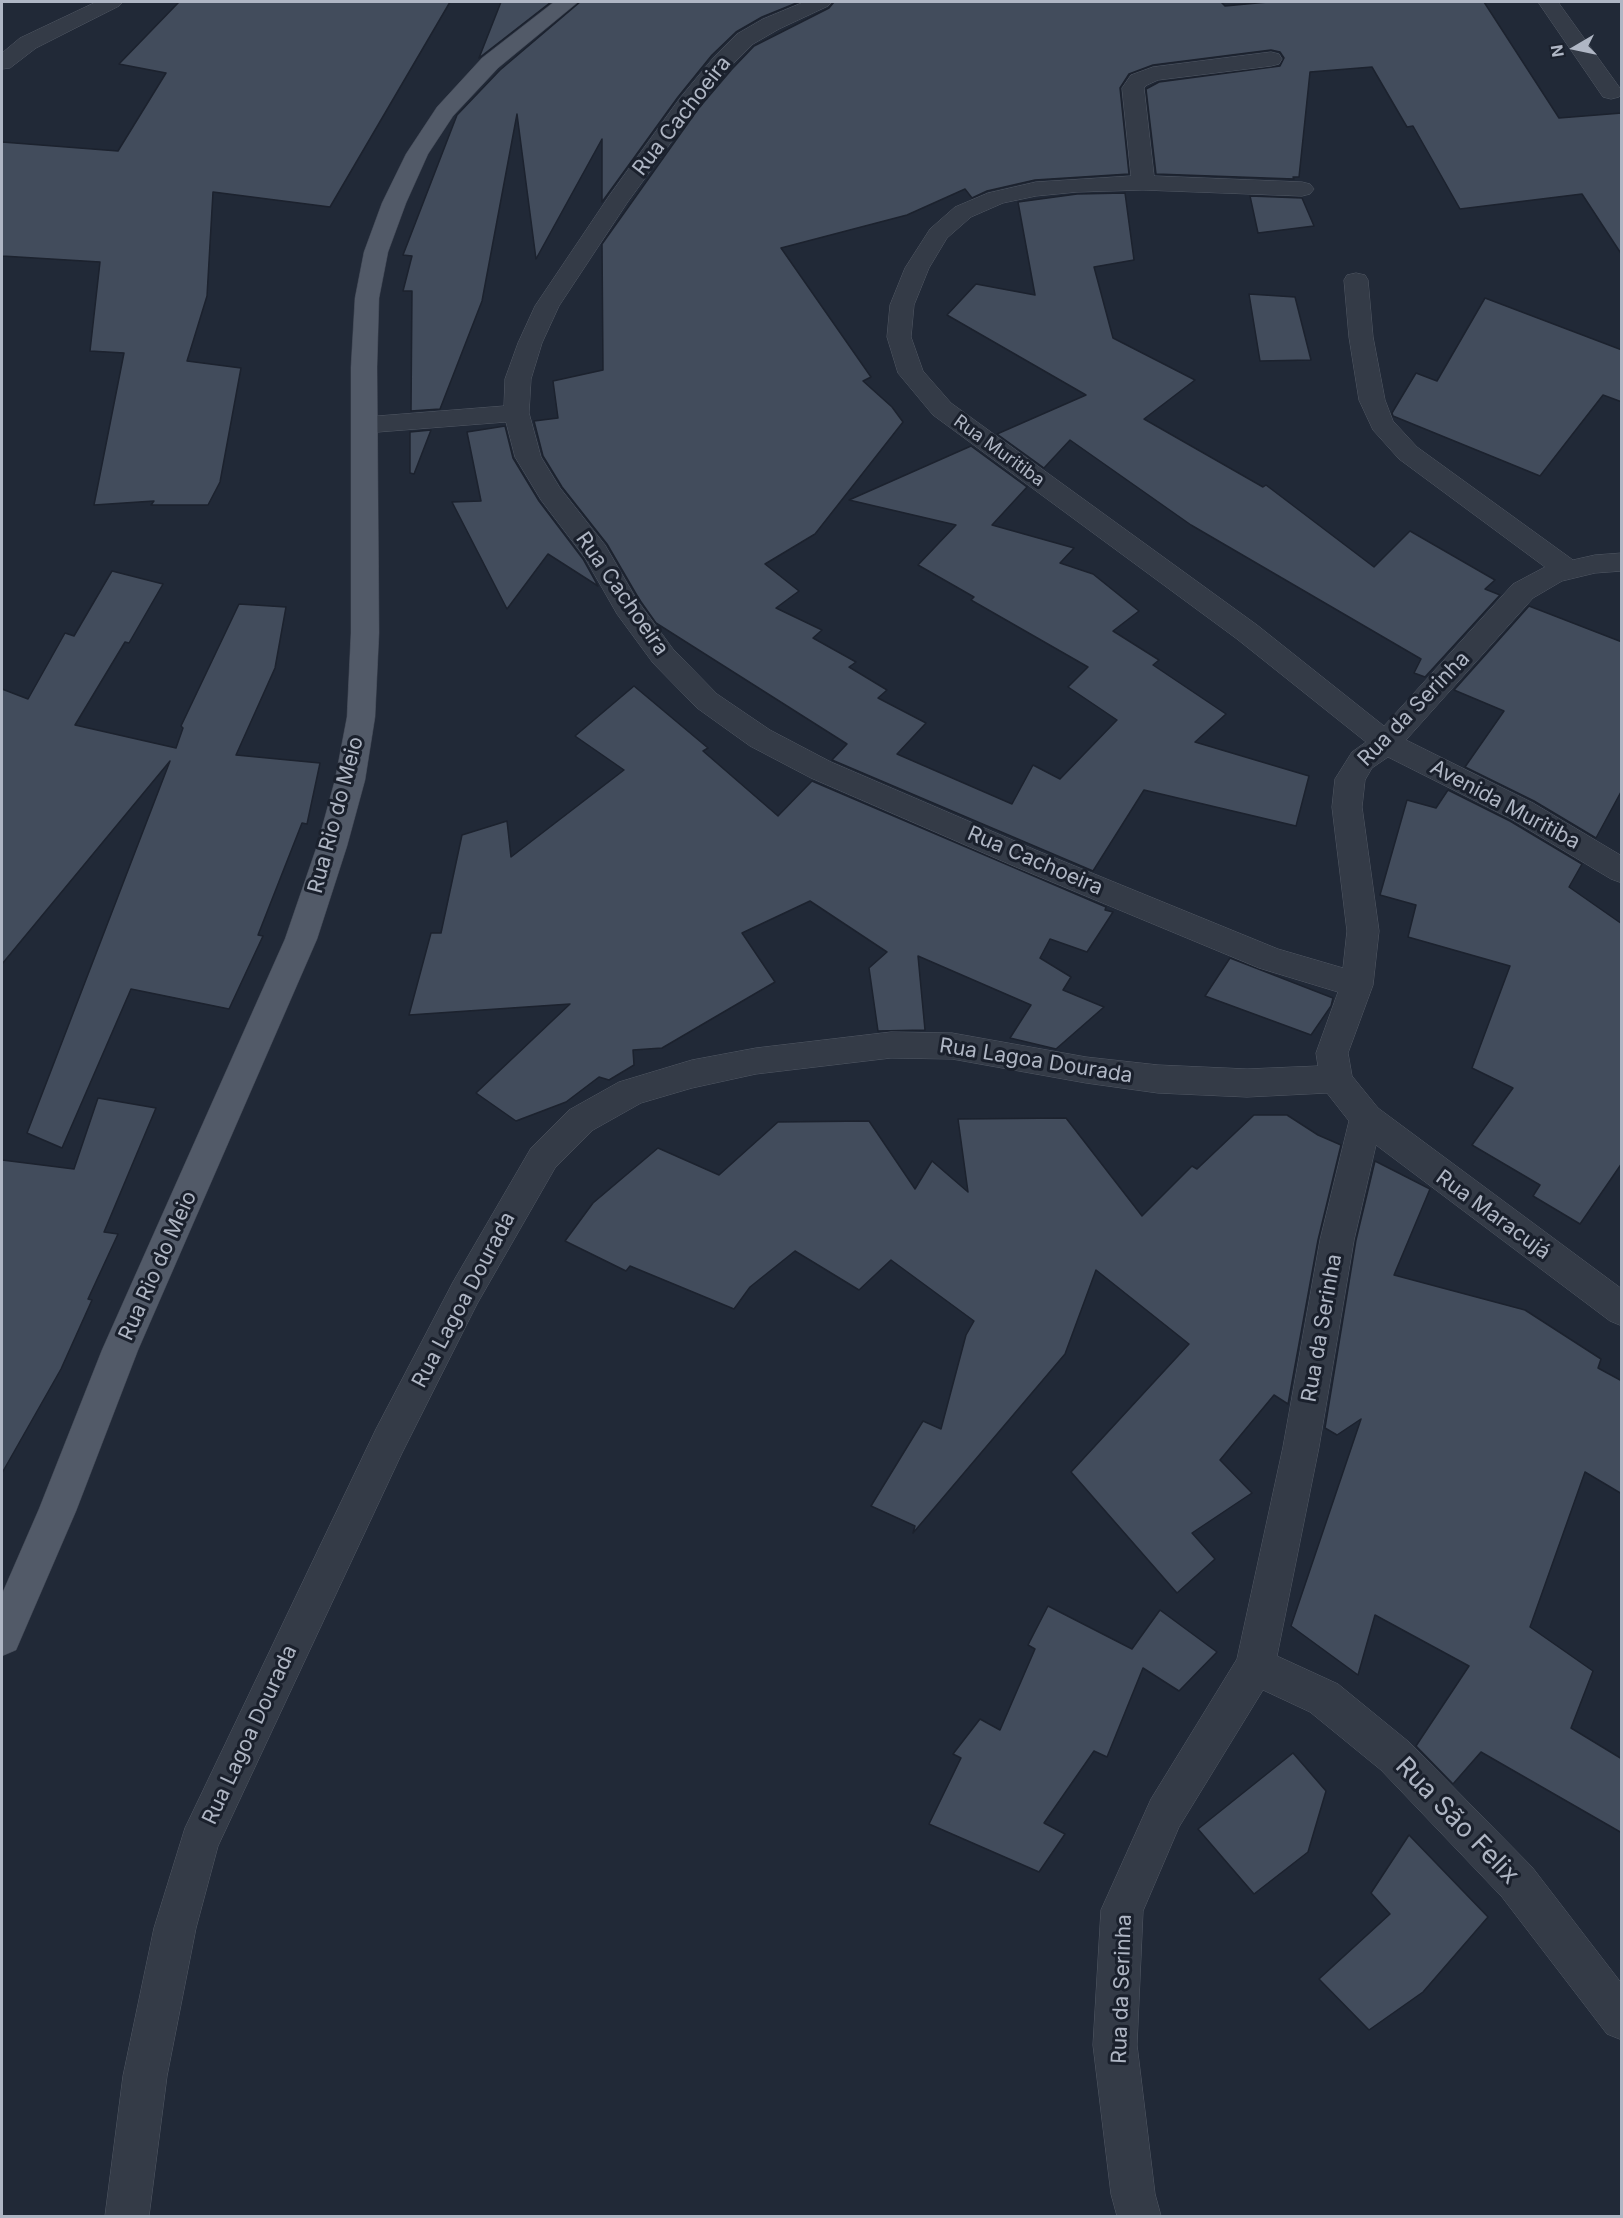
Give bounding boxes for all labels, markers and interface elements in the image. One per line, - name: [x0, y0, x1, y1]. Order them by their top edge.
- north arrow: [1545, 18, 1605, 78]
- text: N: [1546, 43, 1568, 58]
- street label: Rua Cachoeira: [627, 51, 737, 181]
- street label: Rua Muritiba: [949, 411, 1049, 491]
- street label: Rua Cachoeira: [570, 527, 674, 661]
- street label: Rua da Serinha: [1353, 646, 1475, 772]
- street label: Rua Rio do Meio: [303, 734, 369, 896]
- street label: Avenida Muritiba: [1426, 755, 1584, 855]
- street label: Rua Cachoeira: [963, 821, 1107, 901]
- street label: Rua Lagoa Dourada: [938, 1033, 1134, 1089]
- street label: Rua Maracujá: [1431, 1165, 1555, 1265]
- street label: Rua Rio do Meio: [114, 1187, 202, 1345]
- street label: Rua Lagoa Dourada: [407, 1208, 521, 1392]
- street label: Rua da Serinha: [1297, 1252, 1347, 1404]
- street label: Rua Lagoa Dourada: [197, 1641, 303, 1829]
- street label: Rua São Felix: [1389, 1751, 1525, 1891]
- street label: Rua da Serinha: [1107, 1914, 1137, 2064]

